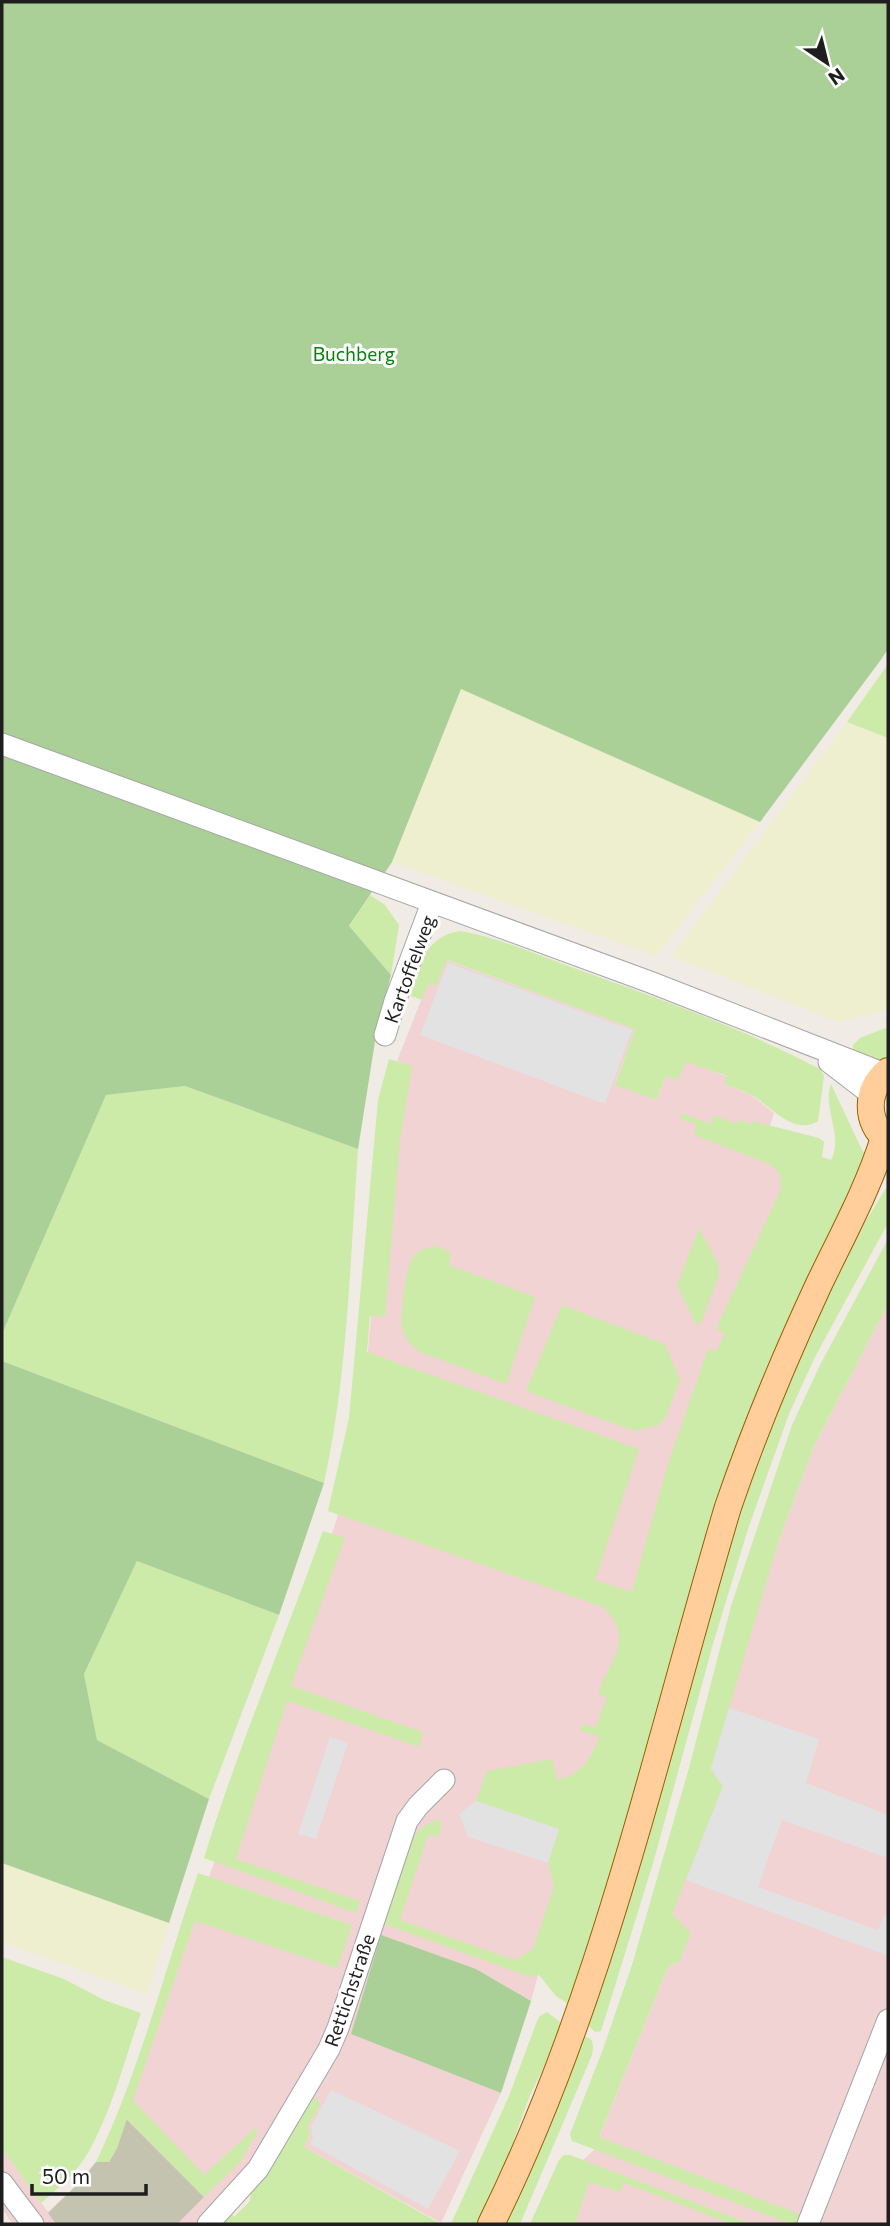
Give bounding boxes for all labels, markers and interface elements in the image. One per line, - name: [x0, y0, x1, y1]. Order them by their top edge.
- north arrow: [792, 28, 862, 98]
- text: N: [825, 64, 849, 91]
- park label: Buchberg: [313, 342, 395, 365]
- street label: Kartoffelweg: [379, 912, 439, 1026]
- street label: Rettichstraße: [319, 1930, 379, 2050]
- scale bar: [32, 2152, 145, 2196]
- text: 50 m: [42, 2163, 90, 2188]

